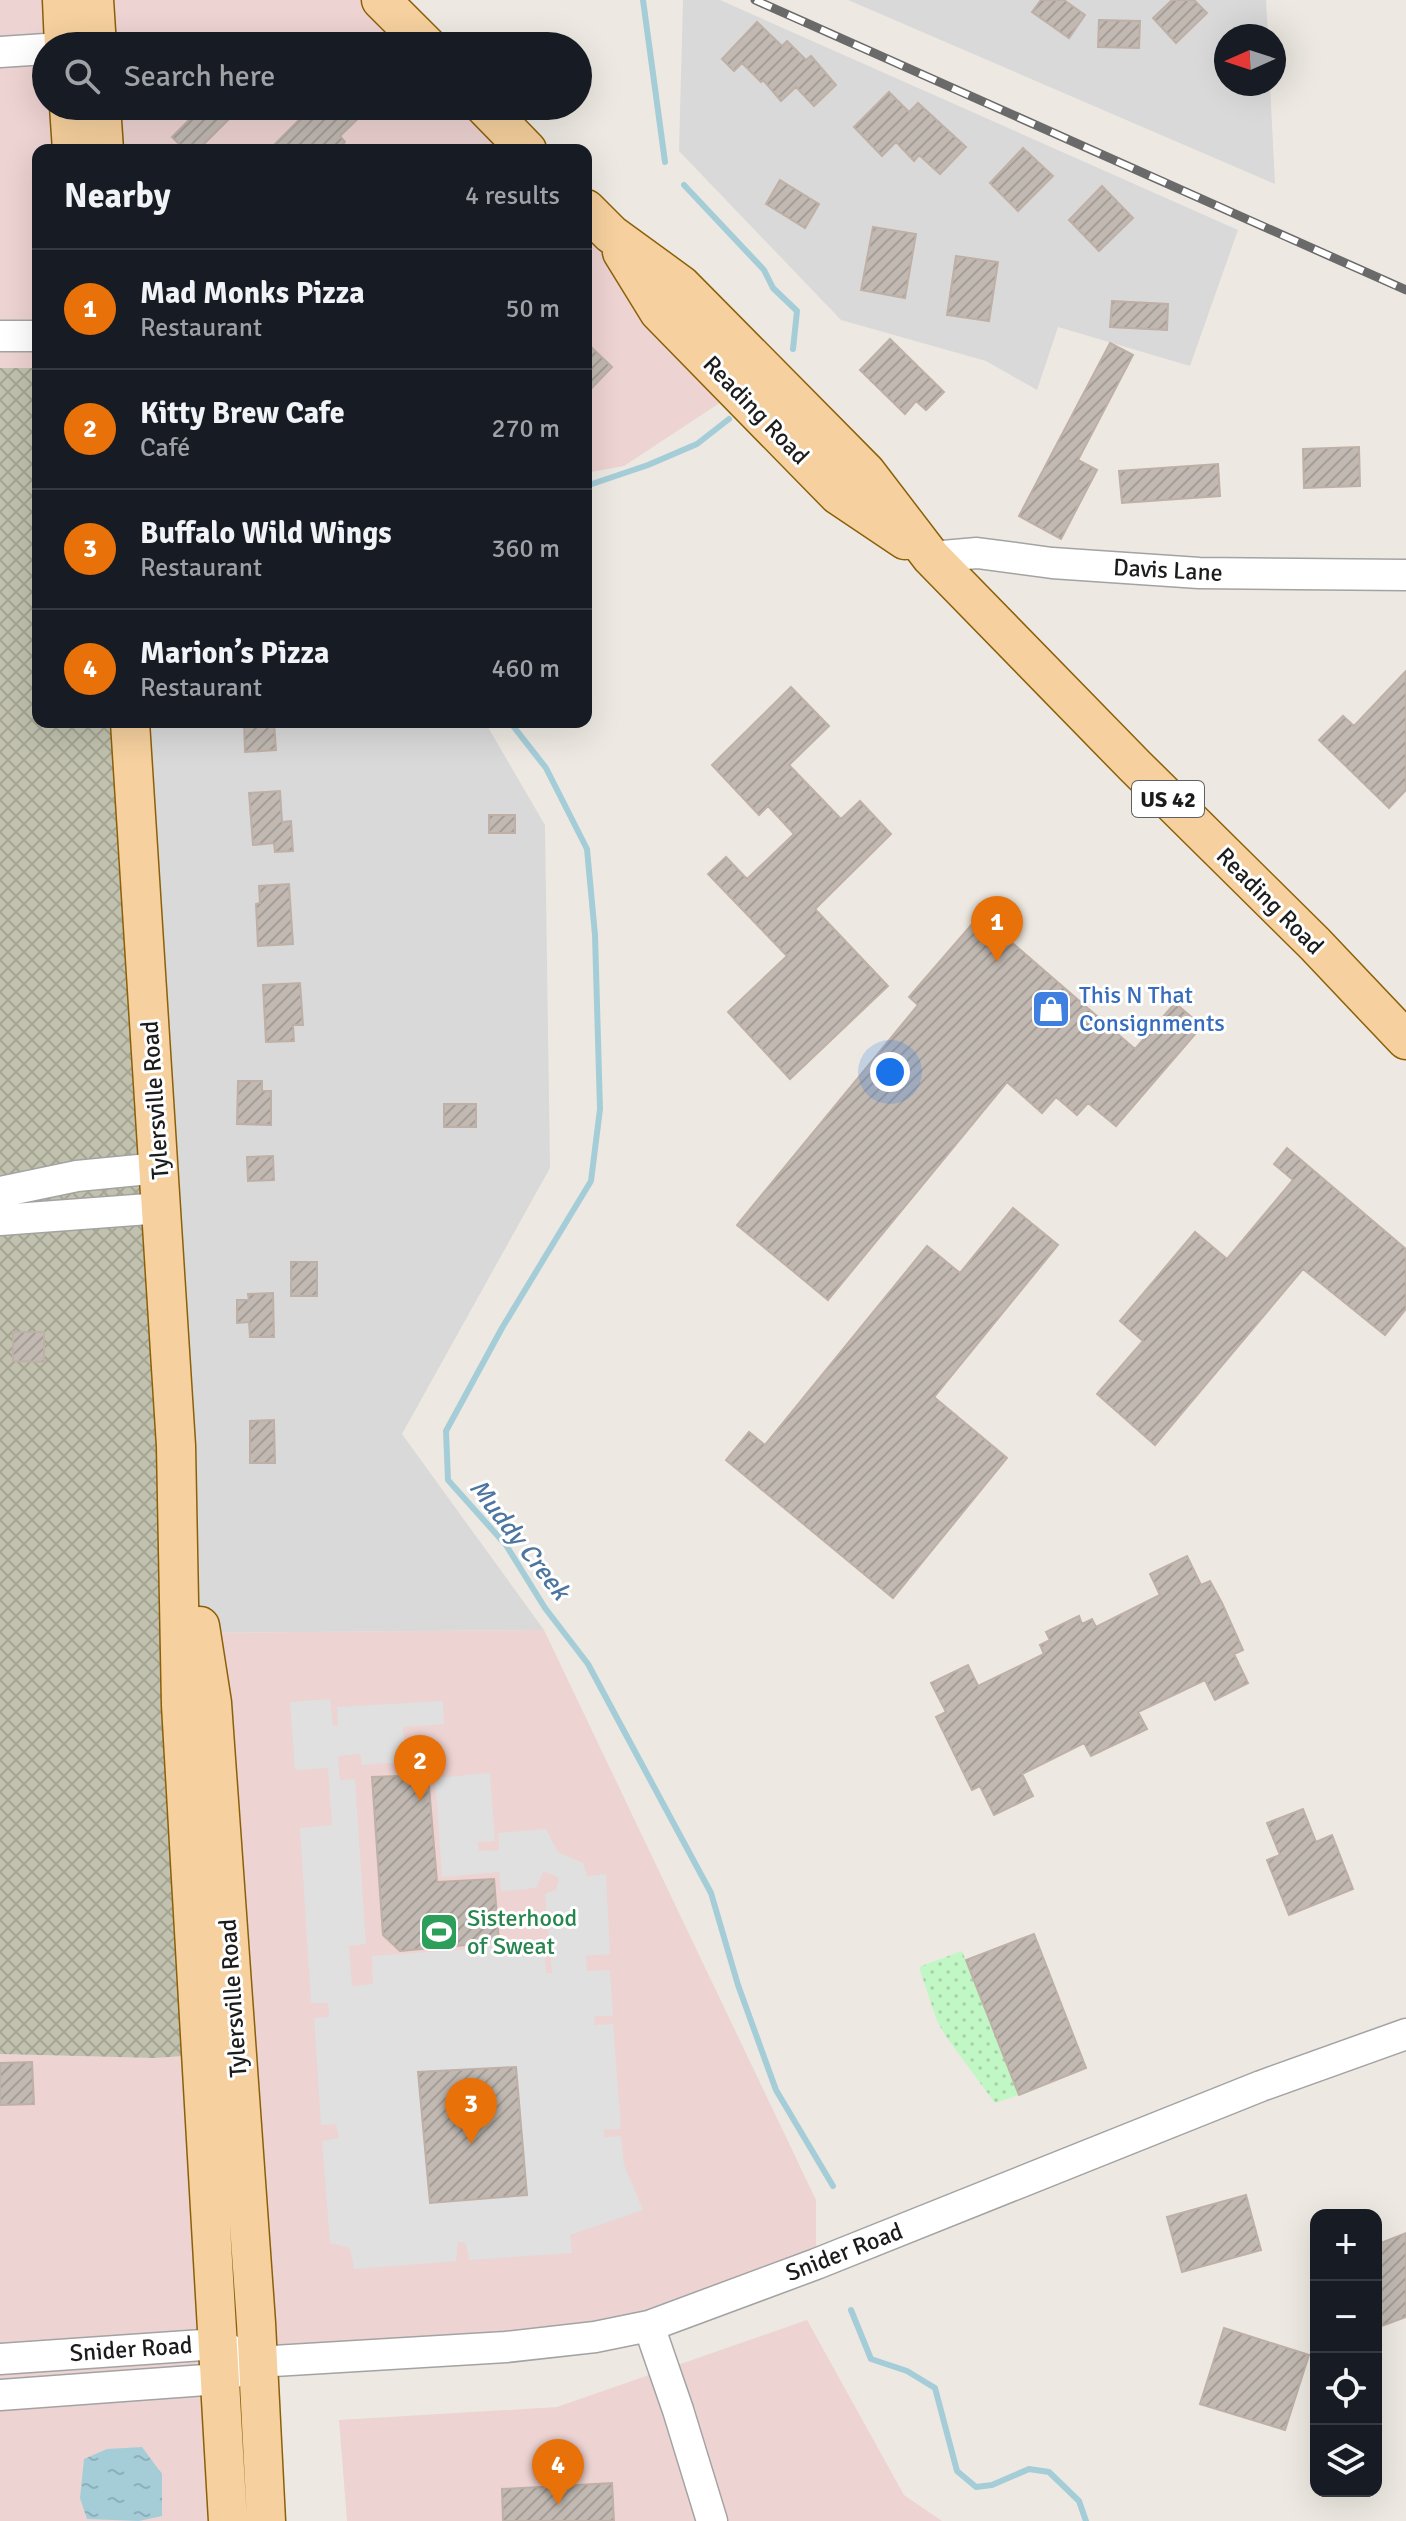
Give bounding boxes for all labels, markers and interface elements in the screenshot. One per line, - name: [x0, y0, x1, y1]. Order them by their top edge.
- north arrow: [1214, 24, 1286, 96]
- search box: [32, 32, 592, 120]
- icon: search: [60, 54, 104, 98]
- text: Search here: [124, 58, 275, 95]
- text: Nearby: [64, 175, 171, 217]
- text: 4 results: [465, 180, 560, 212]
- text: Mad Monks Pizza: [140, 275, 365, 312]
- text: 1: [83, 293, 97, 325]
- text: 50 m: [505, 293, 560, 325]
- text: Restaurant: [140, 312, 262, 344]
- street label: Reading Road: [697, 349, 815, 471]
- text: Kitty Brew Cafe: [140, 395, 345, 432]
- text: 2: [83, 413, 97, 445]
- text: 270 m: [491, 413, 560, 445]
- text: Café: [140, 432, 190, 464]
- text: Buffalo Wild Wings: [140, 515, 392, 552]
- text: 3: [83, 533, 97, 565]
- text: 360 m: [491, 533, 560, 565]
- text: Restaurant: [140, 552, 262, 584]
- street label: Davis Lane: [1112, 552, 1224, 588]
- text: Marion’s Pizza: [140, 635, 329, 672]
- text: 4: [83, 653, 97, 685]
- text: 460 m: [491, 653, 560, 685]
- text: Restaurant: [140, 672, 262, 704]
- road number: US 42: [1132, 781, 1204, 817]
- street label: Reading Road: [1210, 841, 1330, 961]
- pin: 1: [971, 896, 1023, 962]
- place label: This N That Consignments: [1079, 980, 1225, 1038]
- shop icon: This N That Consignments: [1030, 988, 1072, 1030]
- street label: Tylersville Road: [134, 1020, 176, 1180]
- your location: [870, 1052, 910, 1092]
- water label: Muddy Creek: [462, 1473, 578, 1608]
- pin: 2: [394, 1735, 446, 1801]
- place label: Sisterhood of Sweat: [467, 1903, 577, 1961]
- sports icon: Sisterhood of Sweat: [418, 1911, 460, 1953]
- street label: Tylersville Road: [212, 1918, 254, 2078]
- pin: 3: [445, 2078, 497, 2144]
- map controls: [1310, 2209, 1382, 2497]
- button: +: [1310, 2209, 1382, 2281]
- street label: Snider Road: [781, 2216, 907, 2288]
- button: −: [1310, 2281, 1382, 2353]
- street label: Snider Road: [69, 2330, 193, 2368]
- button: locate: [1310, 2353, 1382, 2425]
- button: layers: [1310, 2425, 1382, 2497]
- pin: 4: [532, 2439, 584, 2505]

